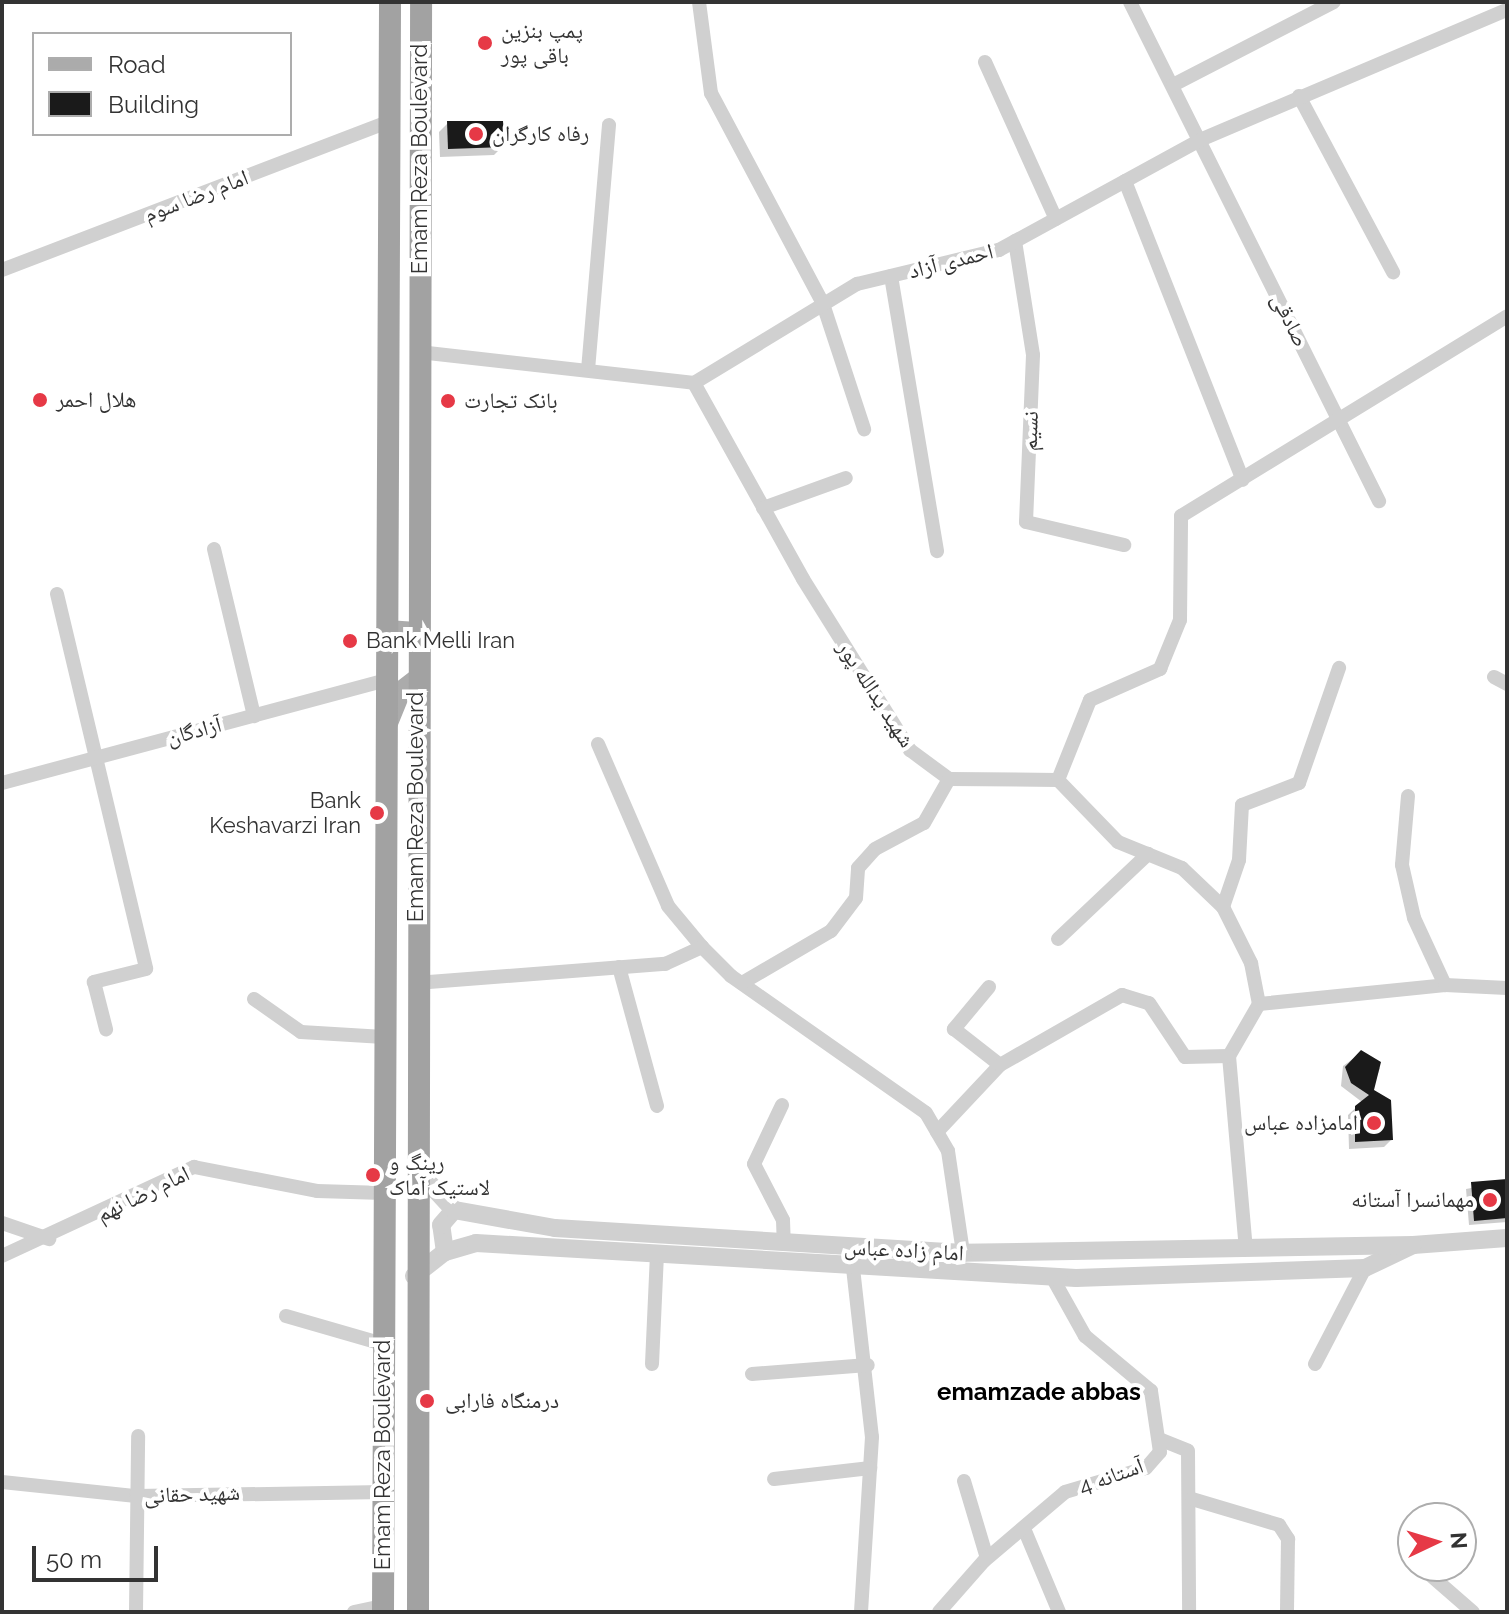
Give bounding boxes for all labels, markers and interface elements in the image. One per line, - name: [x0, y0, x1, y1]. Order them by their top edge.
- place label: پمپ بنزین باقی پور: [501, 17, 583, 68]
- legend: [32, 32, 292, 136]
- marker: پمپ بنزین باقی پور: [476, 34, 494, 52]
- street label: Emam Reza Boulevard: [407, 44, 433, 274]
- text: Road: [108, 50, 166, 79]
- text: Building: [108, 90, 199, 119]
- place label: رفاه کارگران: [492, 121, 589, 147]
- marker: رفاه کارگران: [467, 125, 485, 143]
- street label: امام رضا سوم: [140, 164, 252, 228]
- street label: احمدی آزاد: [906, 238, 996, 284]
- street label: صادقی: [1266, 289, 1314, 351]
- place label: هلال احمر: [56, 387, 136, 413]
- place label: بانک تجارت: [464, 388, 558, 414]
- marker: هلال احمر: [31, 391, 49, 409]
- marker: بانک تجارت: [439, 392, 457, 410]
- street label: نسیم: [1016, 410, 1044, 452]
- place label: Bank Melli Iran: [366, 628, 515, 654]
- marker: Bank Melli Iran: [341, 632, 359, 650]
- street label: شهید یدالله پور: [832, 636, 920, 752]
- street label: Emam Reza Boulevard: [403, 692, 429, 922]
- street label: آزادگان: [164, 711, 224, 751]
- place label: Bank Keshavarzi Iran: [209, 787, 361, 838]
- marker: Bank Keshavarzi Iran: [368, 804, 386, 822]
- place label: امامزاده عباس: [1244, 1110, 1358, 1136]
- marker: امامزاده عباس: [1365, 1114, 1383, 1132]
- place label: رینگ و لاستیک آماک: [389, 1149, 490, 1200]
- street label: امام رضا نهم: [92, 1160, 194, 1228]
- marker: رینگ و لاستیک آماک: [364, 1166, 382, 1184]
- place label: مهمانسرا آستانه: [1351, 1187, 1474, 1213]
- marker: مهمانسرا آستانه: [1481, 1191, 1499, 1209]
- street label: امام زاده عباس: [843, 1234, 965, 1266]
- street label: Emam Reza Boulevard: [370, 1340, 396, 1570]
- district label: emamzade abbas: [937, 1378, 1141, 1406]
- place label: درمنگاه فارابی: [445, 1388, 559, 1414]
- marker: درمنگاه فارابی: [416, 1390, 438, 1412]
- street label: آستانه 4: [1075, 1452, 1147, 1500]
- street label: شهید حقانی: [144, 1479, 240, 1509]
- north arrow: [1397, 1502, 1477, 1582]
- scale bar: [36, 1530, 162, 1580]
- text: N: [1445, 1531, 1473, 1550]
- text: 50 m: [46, 1545, 102, 1574]

